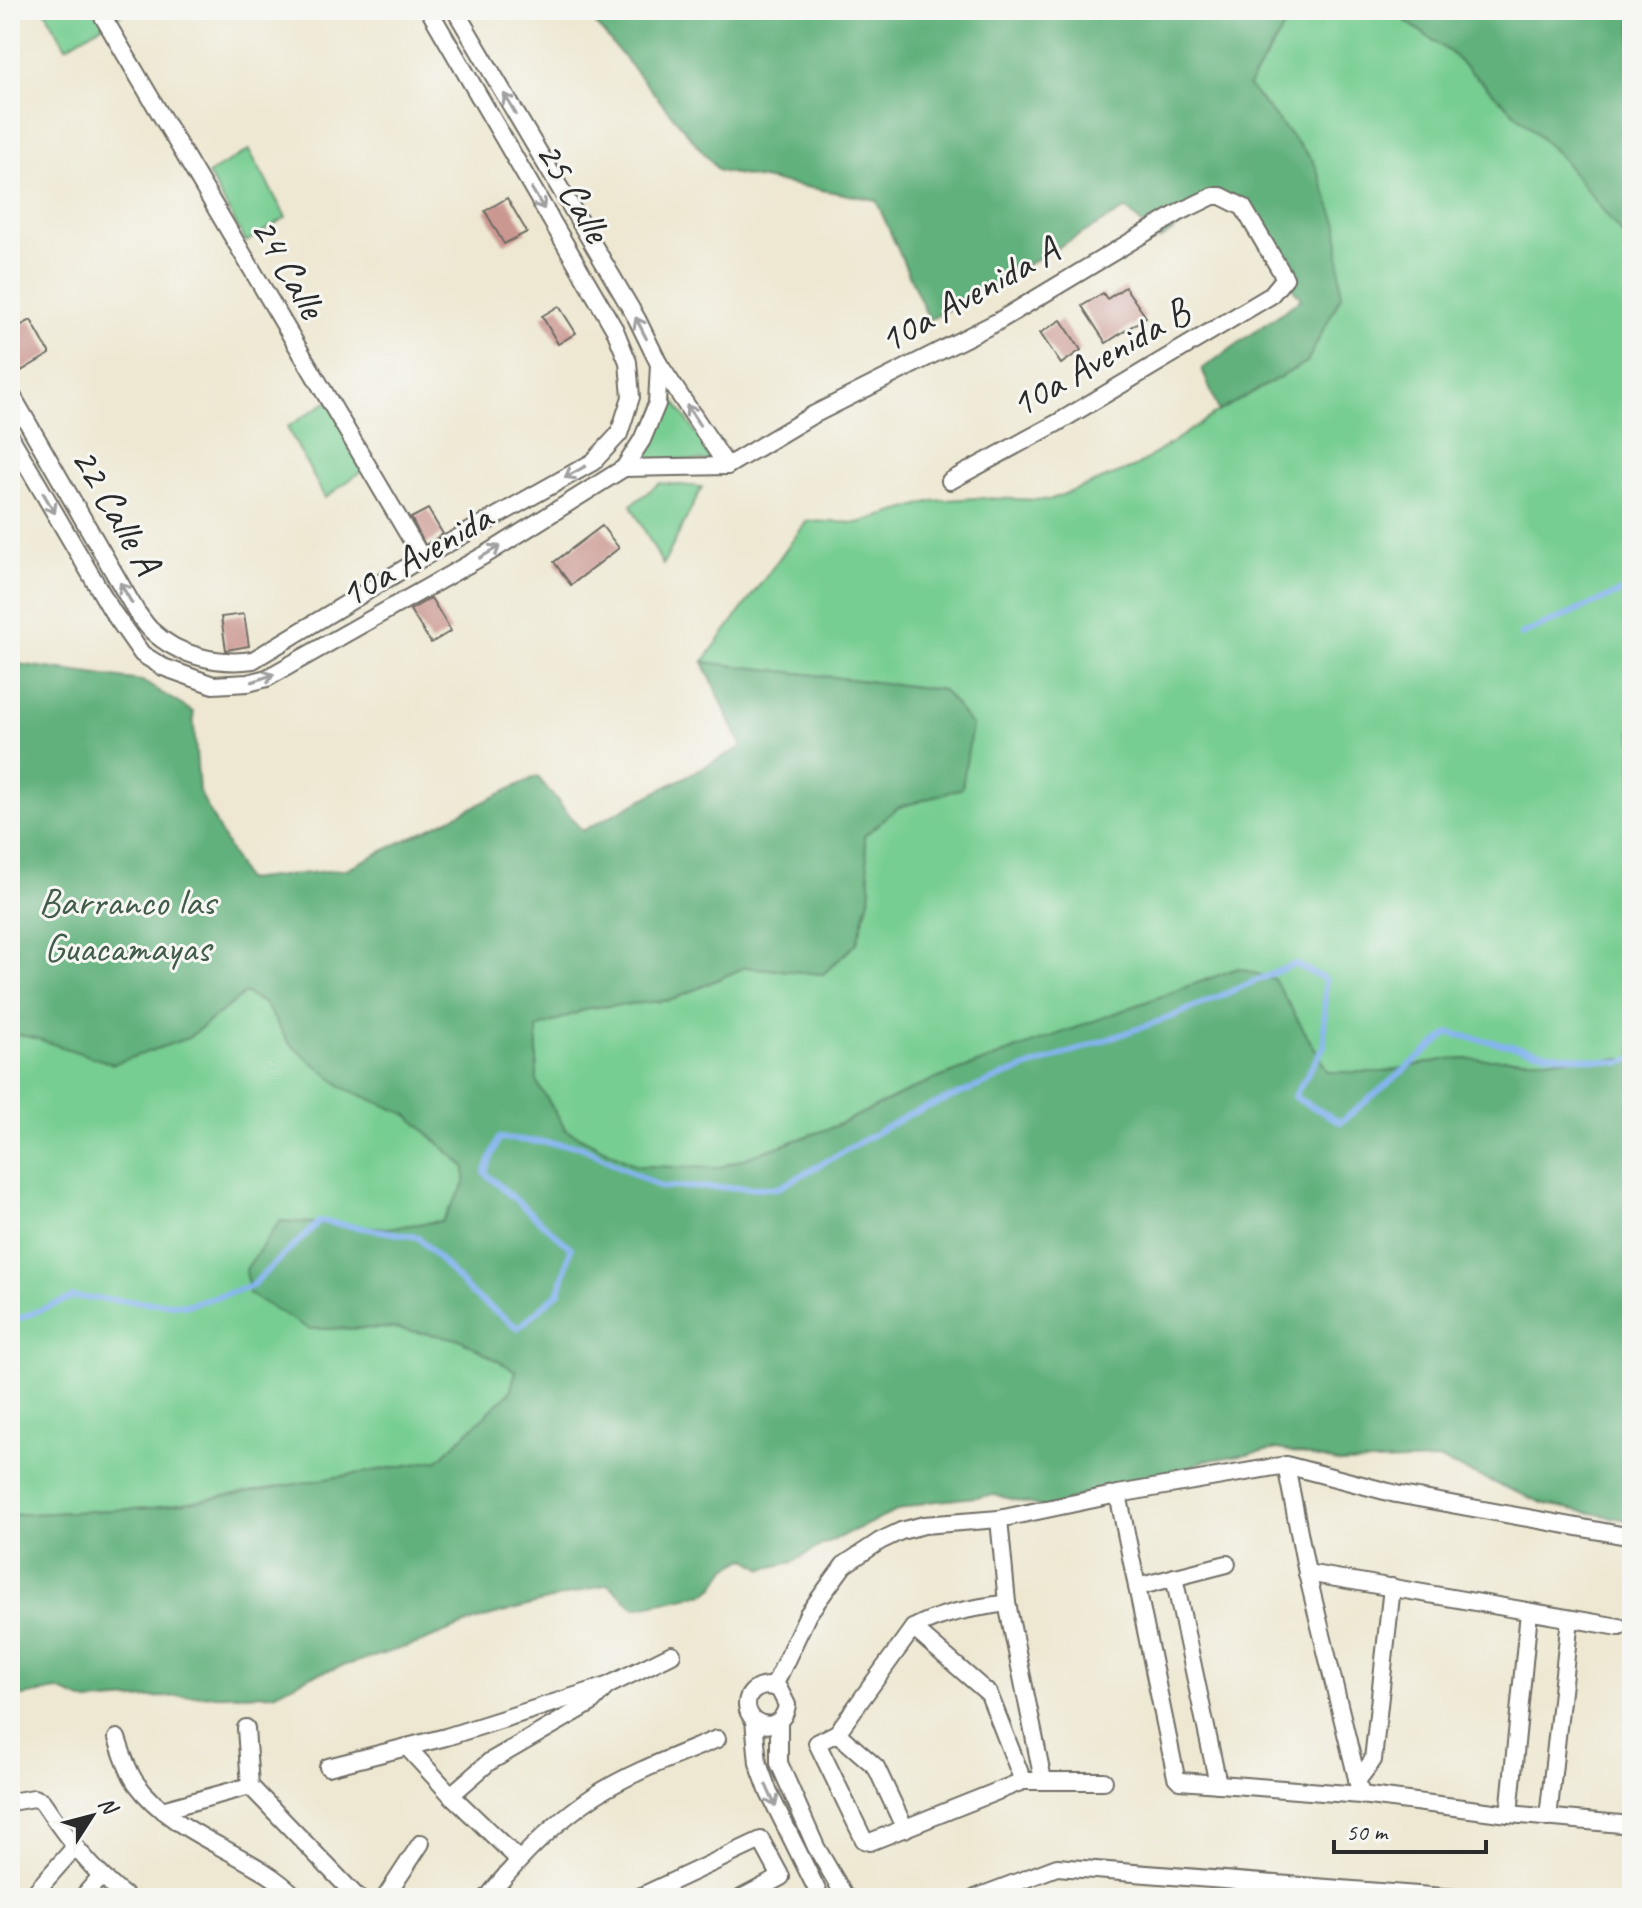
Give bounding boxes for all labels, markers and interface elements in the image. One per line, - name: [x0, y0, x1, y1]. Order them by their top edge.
- one-way arrow: [502, 93, 518, 116]
- street label: 25 Calle: [524, 132, 623, 254]
- one-way arrow: [530, 187, 546, 210]
- street label: 24 Calle: [239, 208, 338, 330]
- street label: 10a Avenida A: [870, 224, 1069, 365]
- street label: 10a Avenida B: [1001, 286, 1200, 429]
- one-way arrow: [633, 317, 649, 341]
- one-way arrow: [685, 404, 701, 427]
- street label: 22 Calle A: [60, 438, 173, 585]
- one-way arrow: [564, 464, 587, 480]
- one-way arrow: [41, 491, 57, 514]
- street label: 10a Avenida: [330, 491, 503, 620]
- one-way arrow: [478, 544, 501, 560]
- one-way arrow: [118, 582, 134, 605]
- one-way arrow: [250, 669, 275, 684]
- park label: Barranco las Guacamayas: [39, 877, 219, 973]
- north arrow: [52, 1776, 132, 1856]
- one-way arrow: [764, 1783, 779, 1808]
- text: N: [92, 1791, 125, 1821]
- scale bar: [1334, 1804, 1486, 1854]
- text: 50 m: [1346, 1817, 1389, 1847]

